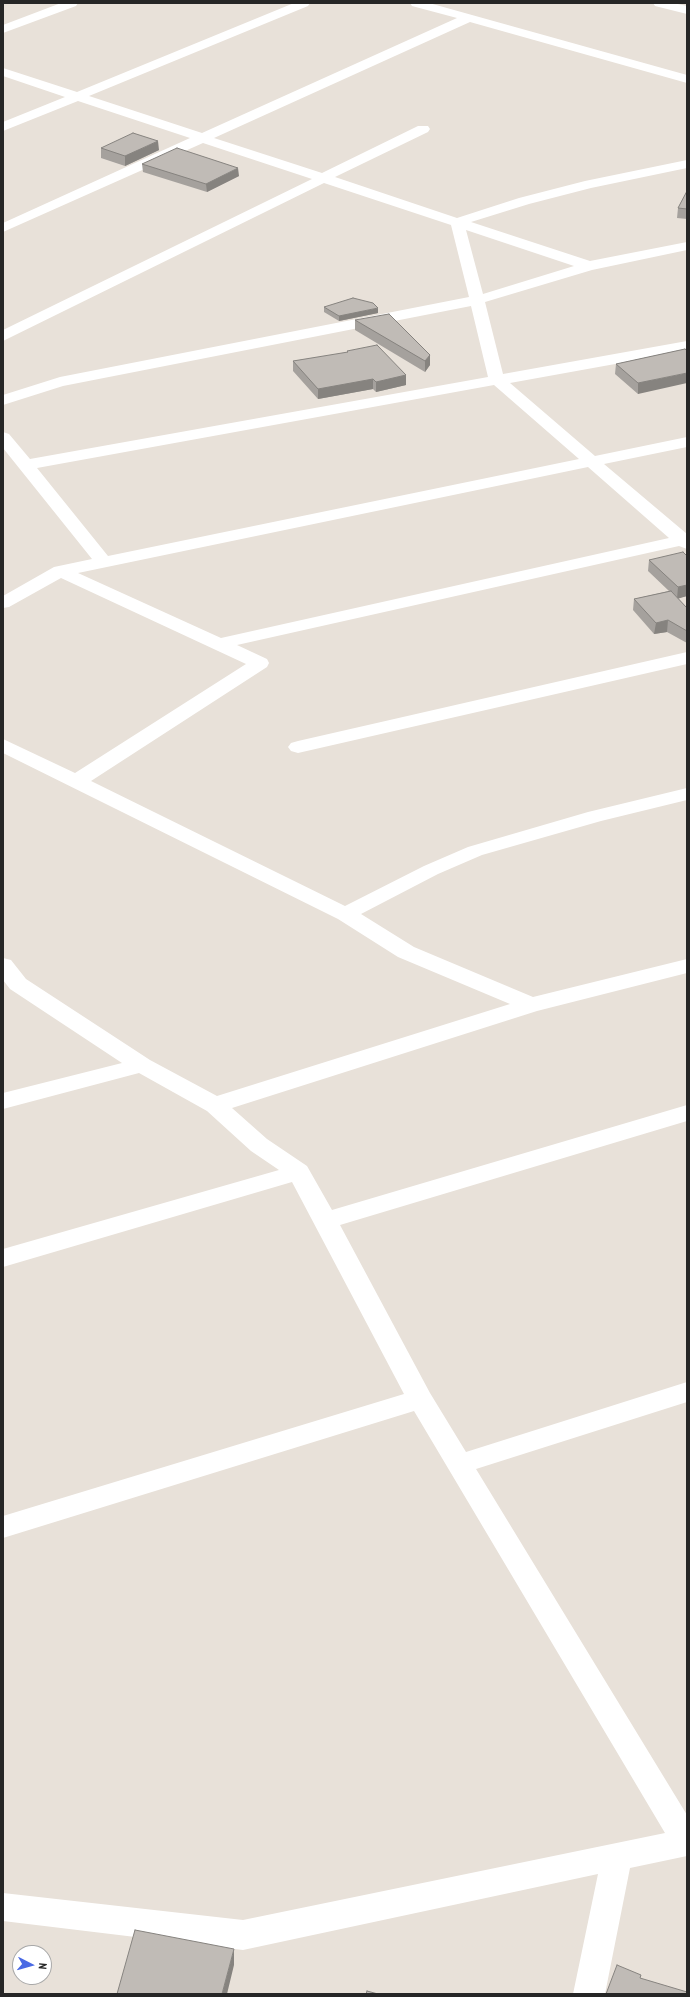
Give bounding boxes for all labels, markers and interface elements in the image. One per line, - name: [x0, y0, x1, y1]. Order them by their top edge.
- north arrow: [12, 1945, 52, 1985]
- text: N: [36, 1962, 50, 1970]

